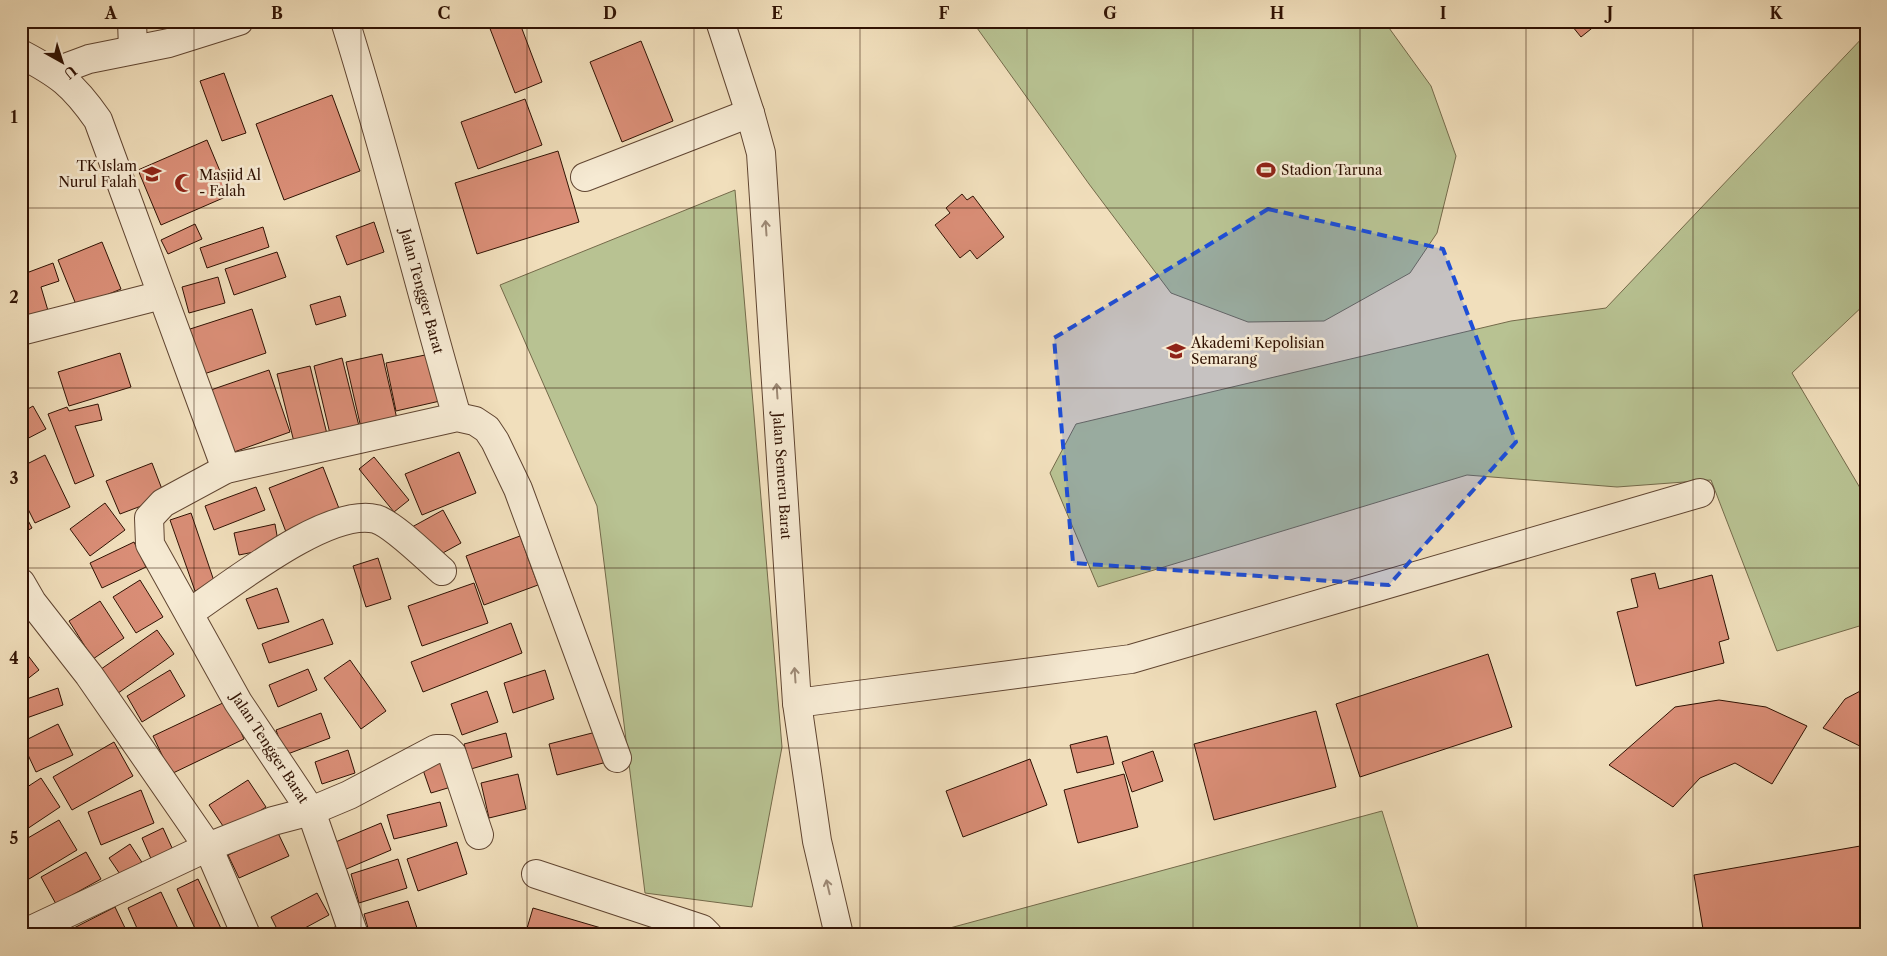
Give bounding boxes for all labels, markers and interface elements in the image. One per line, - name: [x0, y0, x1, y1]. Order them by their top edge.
- text: A: [104, 3, 118, 23]
- text: B: [271, 3, 283, 23]
- text: C: [438, 3, 450, 23]
- text: D: [603, 3, 617, 23]
- text: E: [771, 3, 783, 23]
- text: F: [939, 3, 950, 23]
- text: G: [1103, 3, 1117, 23]
- text: H: [1270, 3, 1284, 23]
- text: I: [1440, 3, 1447, 23]
- text: J: [1604, 3, 1613, 23]
- text: K: [1770, 3, 1784, 23]
- north arrow: [38, 38, 88, 88]
- text: U: [60, 62, 80, 83]
- text: 1: [10, 107, 18, 127]
- place label: TK Islam Nurul Falah: [58, 157, 137, 191]
- sports icon: Stadion Taruna: [1255, 159, 1277, 181]
- place label: Stadion Taruna: [1281, 161, 1383, 179]
- school or university icon: TK Islam Nurul Falah: [141, 163, 163, 185]
- place label: Masjid Al - Falah: [199, 166, 261, 200]
- mosque icon: Masjid Al - Falah: [173, 172, 195, 194]
- one-way arrow: [761, 221, 770, 237]
- street label: Jalan Tengger Barat: [396, 225, 448, 356]
- text: 2: [9, 287, 19, 307]
- place label: Akademi Kepolisian Semarang: [1190, 334, 1325, 368]
- school or university icon: Akademi Kepolisian Semarang: [1165, 340, 1187, 362]
- one-way arrow: [772, 383, 781, 399]
- street label: Jalan Semeru Barat: [769, 410, 795, 540]
- text: 3: [9, 468, 19, 488]
- text: 4: [9, 648, 19, 668]
- one-way arrow: [791, 667, 800, 683]
- street label: Jalan Tengger Barat: [226, 687, 313, 807]
- text: 5: [10, 828, 19, 848]
- one-way arrow: [823, 880, 832, 896]

